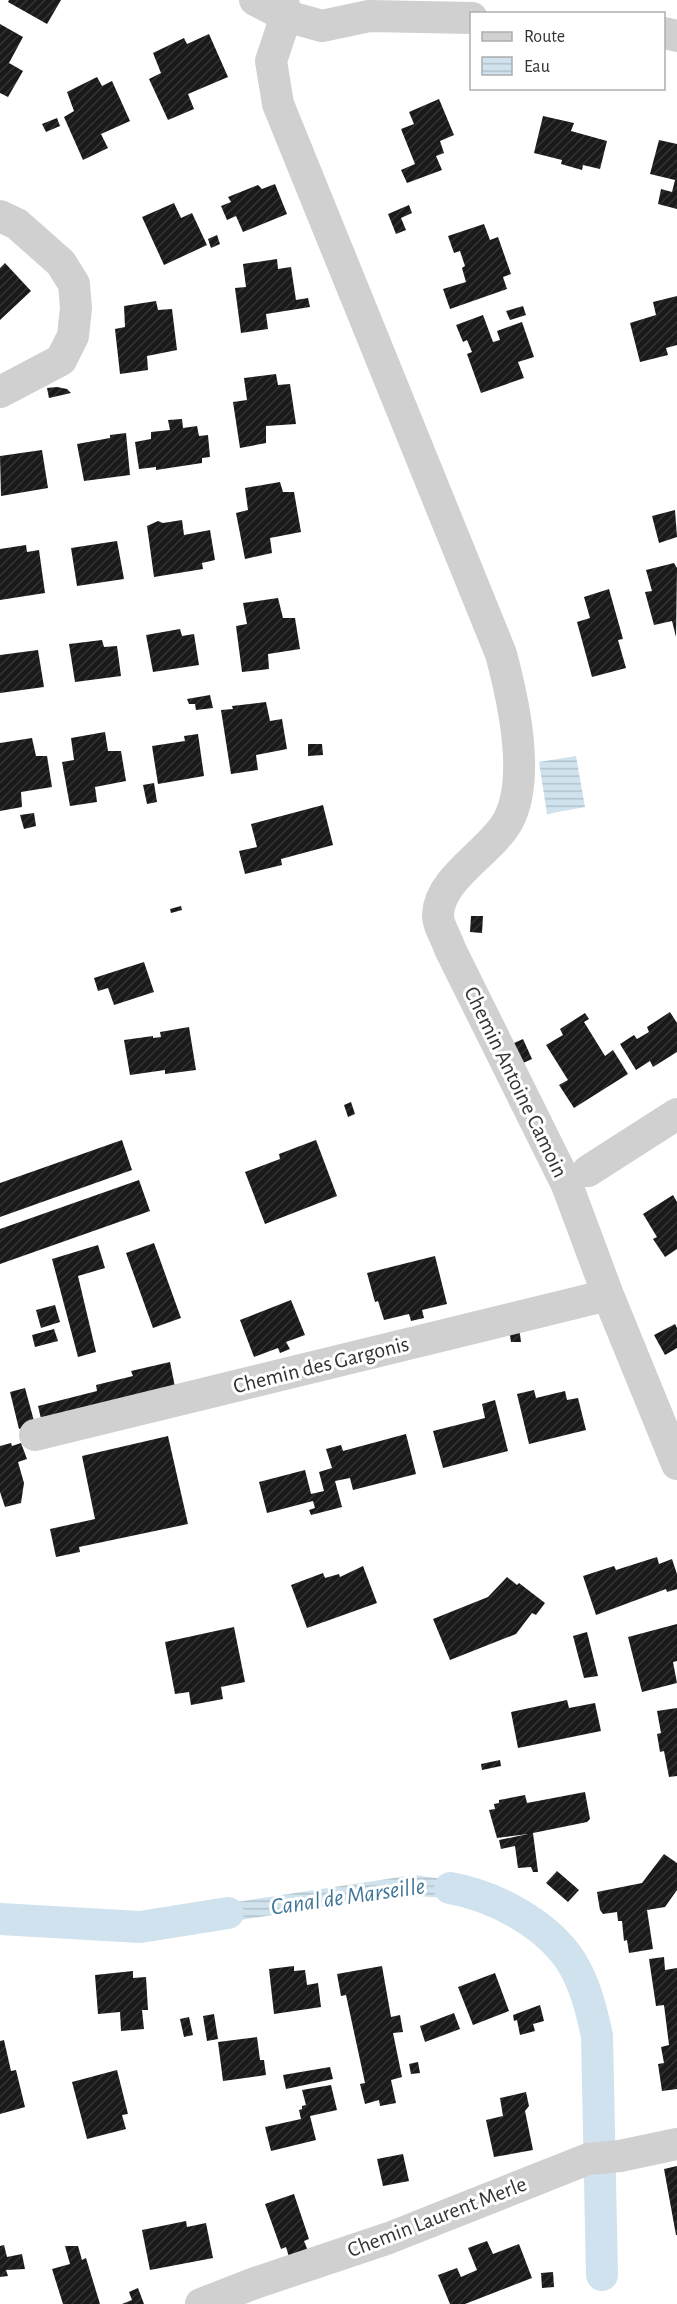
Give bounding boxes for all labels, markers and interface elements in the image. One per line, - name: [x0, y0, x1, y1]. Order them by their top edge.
- legend: [470, 12, 665, 90]
- text: Route: [524, 28, 565, 46]
- text: Eau: [524, 58, 550, 76]
- street label: Chemin Antoine Camoin: [460, 983, 572, 1181]
- street label: Chemin des Gargonis: [231, 1333, 411, 1397]
- water label: Canal de Marseille: [269, 1874, 427, 1920]
- street label: Chemin Laurent Merle: [344, 2173, 530, 2261]

